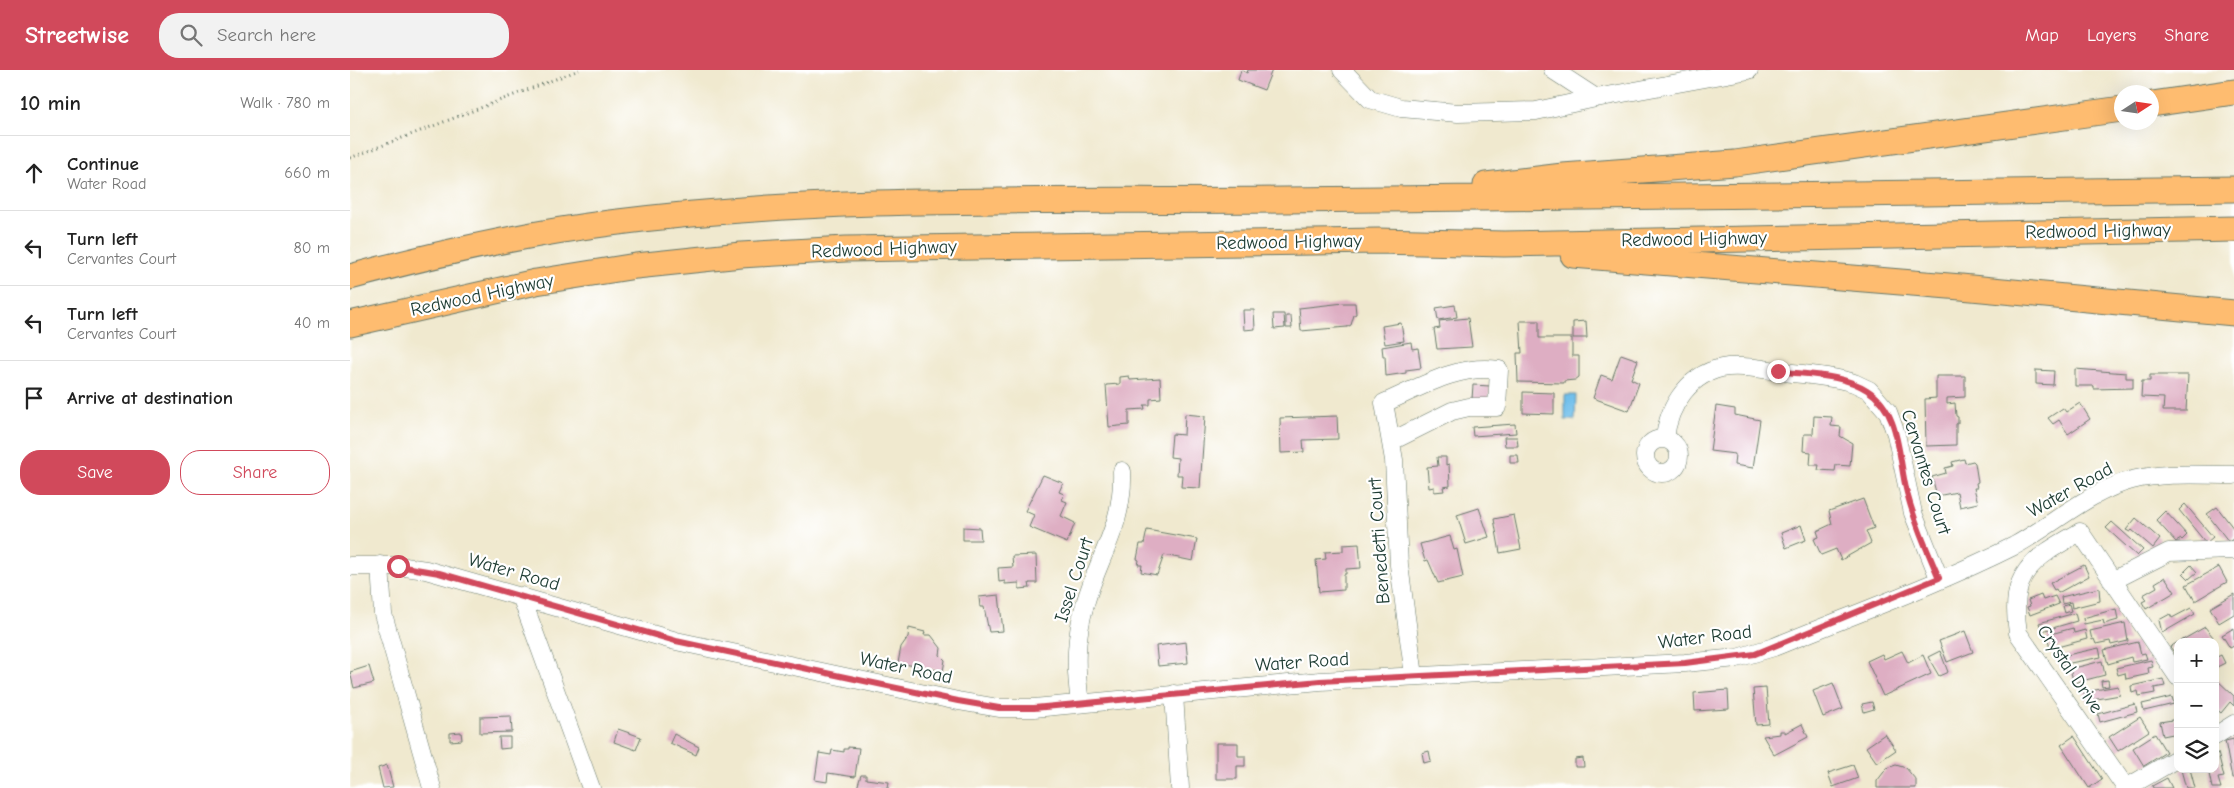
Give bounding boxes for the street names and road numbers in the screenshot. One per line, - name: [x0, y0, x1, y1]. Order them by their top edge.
- street label: Redwood Highway: [2025, 219, 2172, 243]
- street label: Redwood Highway: [1621, 227, 1768, 251]
- street label: Redwood Highway: [1216, 230, 1363, 254]
- street label: Redwood Highway: [811, 235, 958, 263]
- street label: Redwood Highway: [408, 269, 556, 321]
- street label: Cervantes Court: [1897, 407, 1956, 538]
- street label: Water Road: [2023, 458, 2117, 522]
- street label: Benedetti Court: [1364, 476, 1394, 605]
- street label: Issel Court: [1050, 534, 1098, 625]
- street label: Water Road: [466, 548, 562, 596]
- street label: Water Road: [1657, 620, 1753, 654]
- street label: Crystal Drive: [2032, 621, 2108, 717]
- street label: Water Road: [858, 647, 954, 689]
- street label: Water Road: [1254, 648, 1350, 676]

